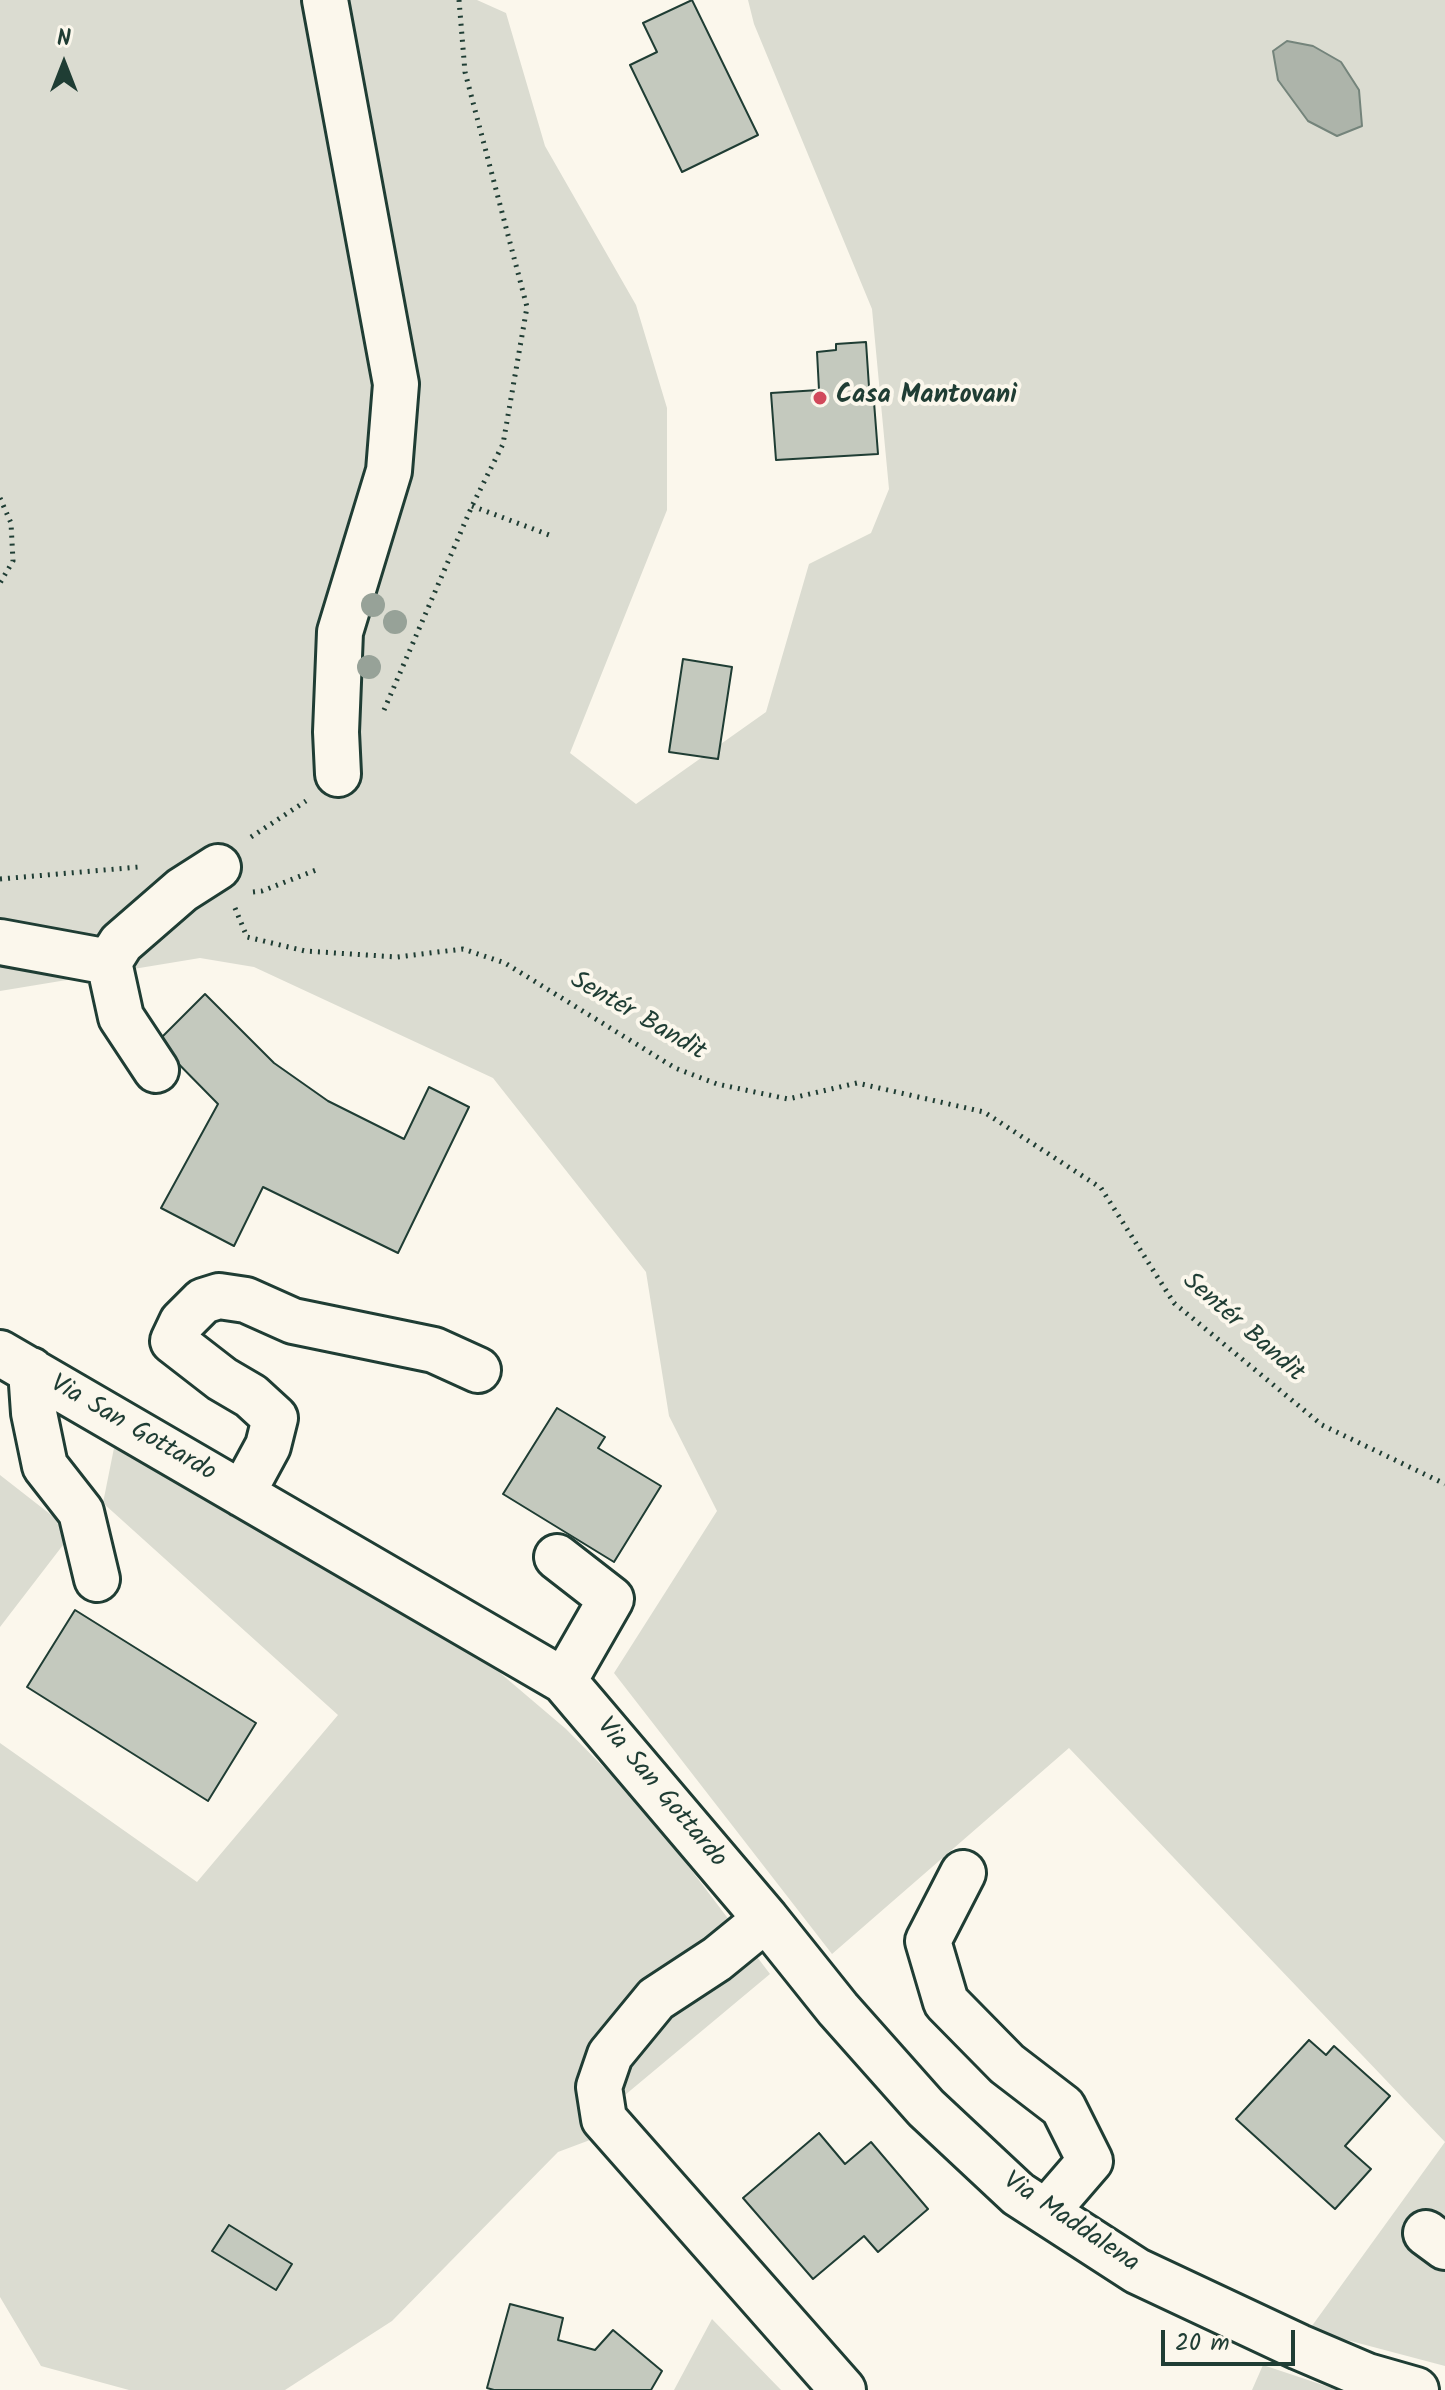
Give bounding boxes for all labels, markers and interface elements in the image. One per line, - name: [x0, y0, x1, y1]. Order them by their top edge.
- text: N: [57, 22, 71, 57]
- north arrow: [24, 24, 104, 104]
- place label: Casa Mantovani: [836, 382, 1017, 414]
- marker: Casa Mantovani: [811, 389, 829, 407]
- street label: Sentér Bandìt: [564, 967, 710, 1069]
- street label: Sentér Bandìt: [1175, 1267, 1309, 1391]
- street label: Via San Gottardo: [44, 1370, 220, 1490]
- street label: Via San Gottardo: [588, 1713, 732, 1875]
- street label: Via Maddalena: [996, 2167, 1144, 2281]
- scale bar: [1165, 2314, 1299, 2364]
- text: 20 m: [1175, 2324, 1230, 2363]

